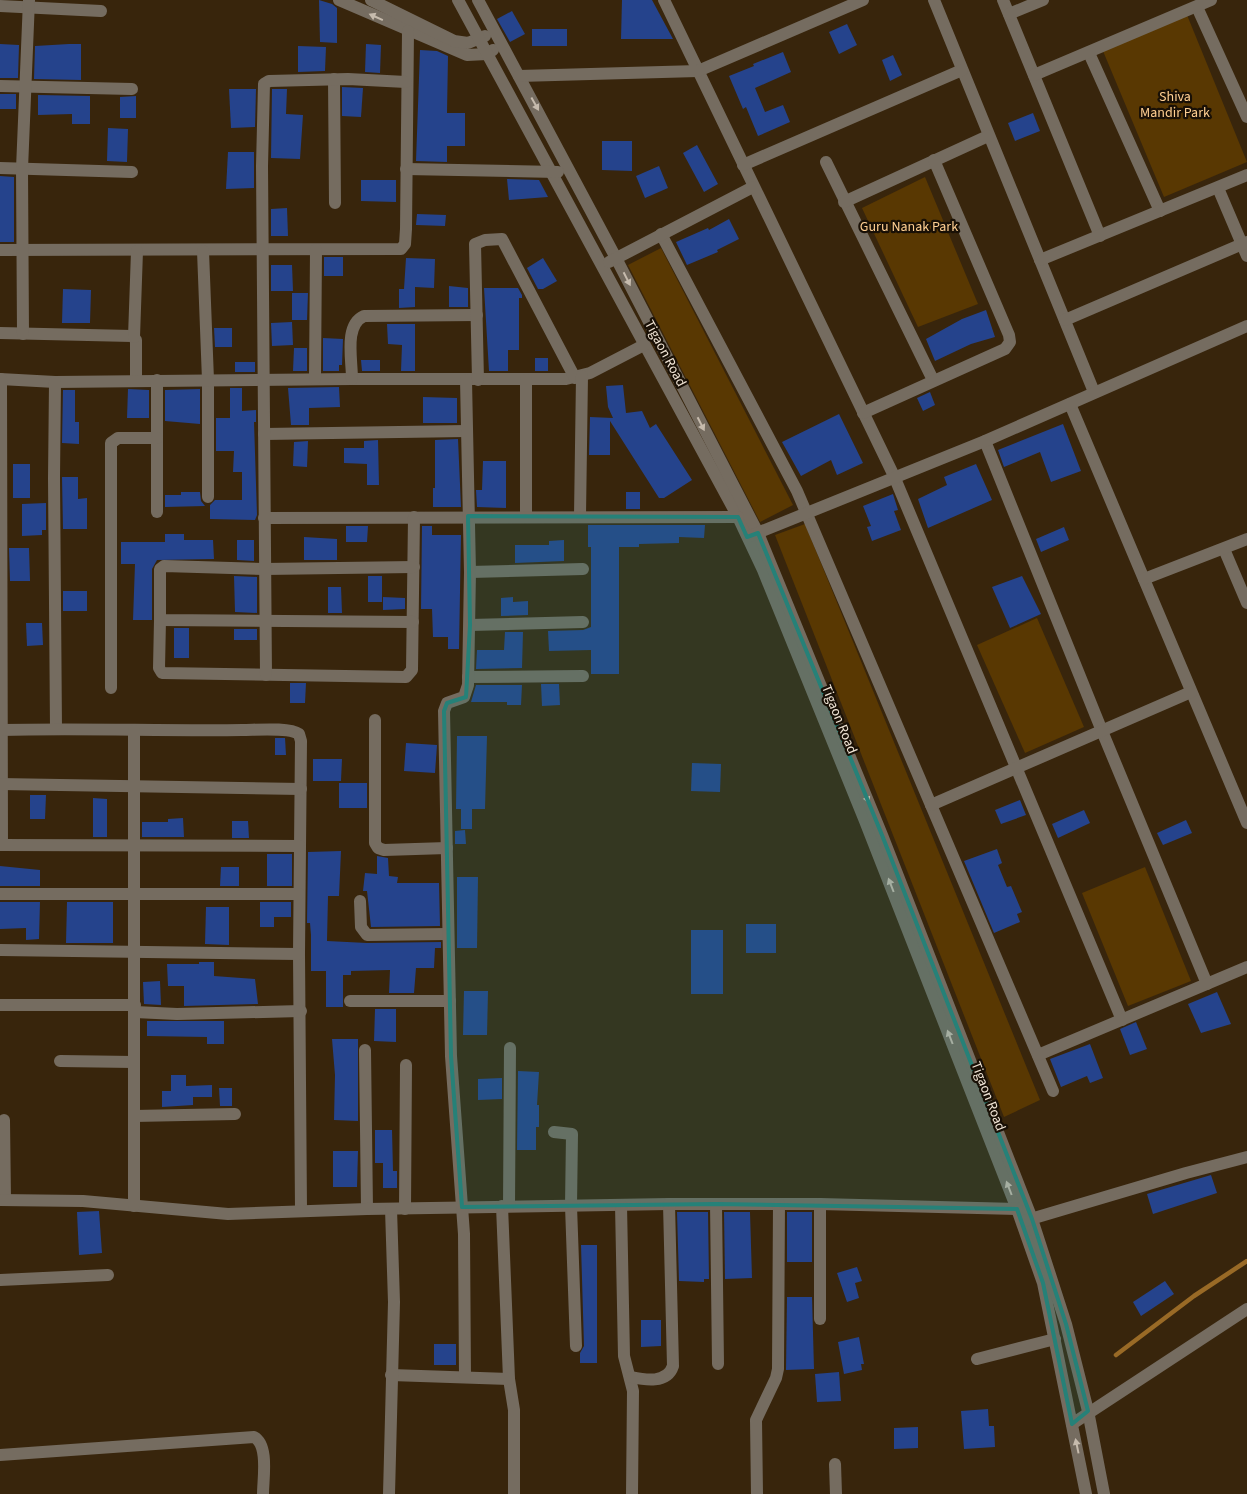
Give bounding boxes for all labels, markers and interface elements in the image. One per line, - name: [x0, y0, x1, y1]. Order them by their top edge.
- one-way arrow: [369, 12, 383, 20]
- park label: Shiva Mandir Park: [1140, 87, 1210, 123]
- one-way arrow: [530, 98, 539, 111]
- park label: Guru Nanak Park: [860, 217, 958, 237]
- one-way arrow: [623, 272, 631, 286]
- street label: Tigaon Road: [639, 317, 691, 390]
- one-way arrow: [697, 416, 705, 431]
- street label: Tigaon Road: [816, 682, 862, 757]
- one-way arrow: [862, 789, 870, 804]
- one-way arrow: [887, 877, 895, 892]
- one-way arrow: [946, 1029, 953, 1044]
- street label: Tigaon Road: [966, 1059, 1010, 1134]
- one-way arrow: [1005, 1180, 1013, 1195]
- one-way arrow: [1073, 1439, 1081, 1454]

